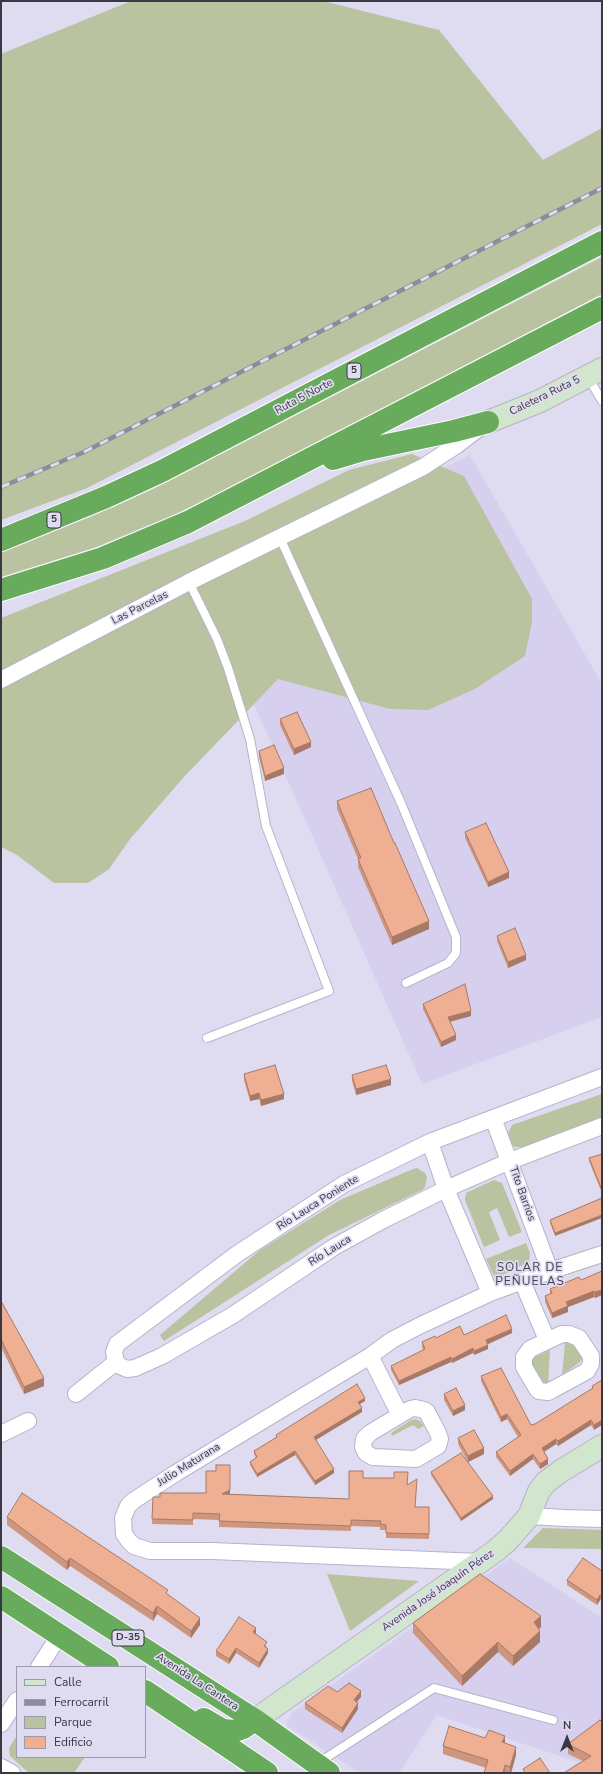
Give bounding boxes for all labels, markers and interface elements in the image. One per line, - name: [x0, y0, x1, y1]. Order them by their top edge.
- road number: 5: [347, 363, 361, 379]
- street label: Caletera Ruta 5: [508, 373, 582, 419]
- street label: Ruta 5 Norte: [273, 376, 335, 418]
- road number: 5: [47, 512, 61, 528]
- street label: Las Parcelas: [110, 588, 170, 628]
- street label: Tito Barrios: [506, 1165, 538, 1223]
- street label: Río Lauca Poniente: [275, 1173, 361, 1233]
- street label: Río Lauca: [306, 1233, 354, 1269]
- district label: SOLAR DE PEÑUELAS: [495, 1261, 565, 1289]
- street label: Julio Maturana: [155, 1440, 223, 1490]
- street label: Avenida José Joaquín Pérez: [379, 1547, 497, 1635]
- road number: D-35: [112, 1630, 144, 1646]
- street label: Avenida La Cantera: [153, 1650, 241, 1714]
- legend: [16, 1666, 146, 1758]
- text: Calle: [54, 1674, 82, 1690]
- text: Ferrocarril: [54, 1694, 109, 1710]
- text: Parque: [54, 1714, 92, 1730]
- north arrow: [547, 1718, 587, 1758]
- text: N: [563, 1718, 571, 1733]
- text: Edificio: [54, 1734, 92, 1750]

